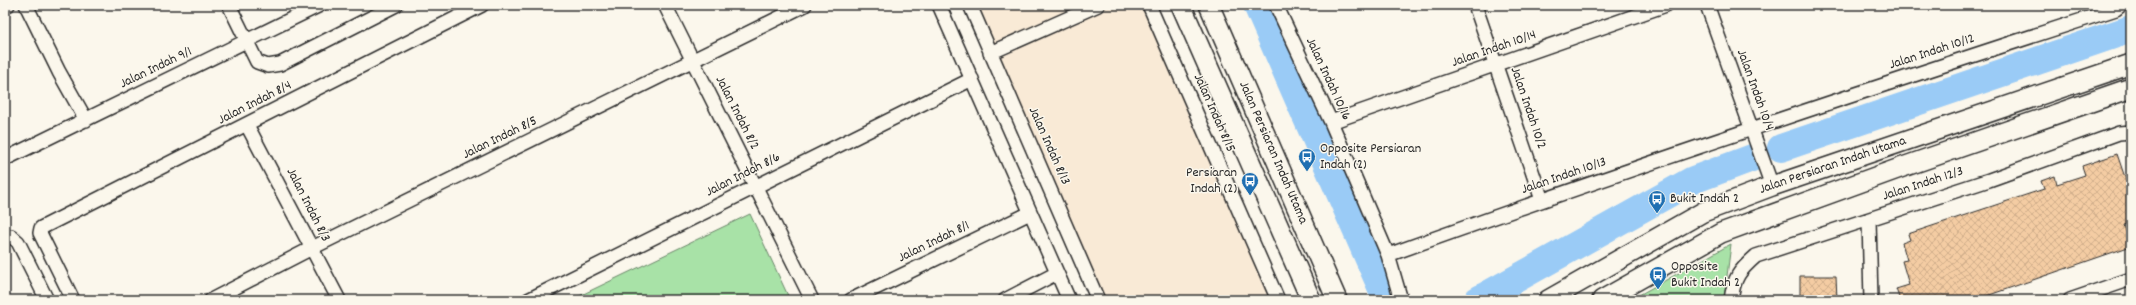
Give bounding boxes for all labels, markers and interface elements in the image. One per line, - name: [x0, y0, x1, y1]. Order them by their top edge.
- street label: Jalan Indah 10/14: [1449, 25, 1539, 73]
- street label: Jalan Indah 10/12: [1887, 29, 1977, 75]
- street label: Jalan Indah 10/16: [1300, 34, 1356, 124]
- street label: Jalan Indah 9/1: [116, 42, 196, 94]
- street label: Jalan Indah 10/4: [1731, 47, 1779, 133]
- street label: Jalan Indah 10/2: [1505, 64, 1551, 152]
- street label: Jalan Indah 8/15: [1188, 71, 1240, 155]
- street label: Jalan Indah 8/2: [710, 73, 764, 153]
- street label: Jalan Indah 8/4: [215, 76, 295, 130]
- street label: Jalan Persiaran Indah Utama: [1233, 78, 1313, 228]
- street label: Jalan Indah 8/13: [1023, 104, 1075, 188]
- street label: Jalan Indah 8/5: [459, 111, 541, 165]
- street label: Jalan Persiaran Indah Utama: [1756, 131, 1909, 200]
- place label: Opposite Persiaran Indah (2): [1320, 139, 1421, 175]
- bus stop icon: Opposite Persiaran Indah (2): [1297, 147, 1317, 172]
- street label: Jalan Indah 8/6: [702, 148, 784, 202]
- street label: Jalan Indah 10/13: [1519, 152, 1609, 200]
- street label: Jalan Indah 12/3: [1880, 161, 1966, 207]
- place label: Persiaran Indah (2): [1186, 163, 1237, 199]
- street label: Jalan Indah 8/3: [281, 165, 335, 245]
- bus stop icon: Persiaran Indah (2): [1240, 171, 1260, 196]
- bus stop icon: Bukit Indah 2: [1647, 189, 1667, 214]
- place label: Bukit Indah 2: [1670, 189, 1739, 209]
- street label: Jalan Indah 8/1: [895, 216, 973, 268]
- place label: Opposite Bukit Indah 2: [1671, 257, 1740, 293]
- bus stop icon: Opposite Bukit Indah 2: [1648, 265, 1668, 290]

